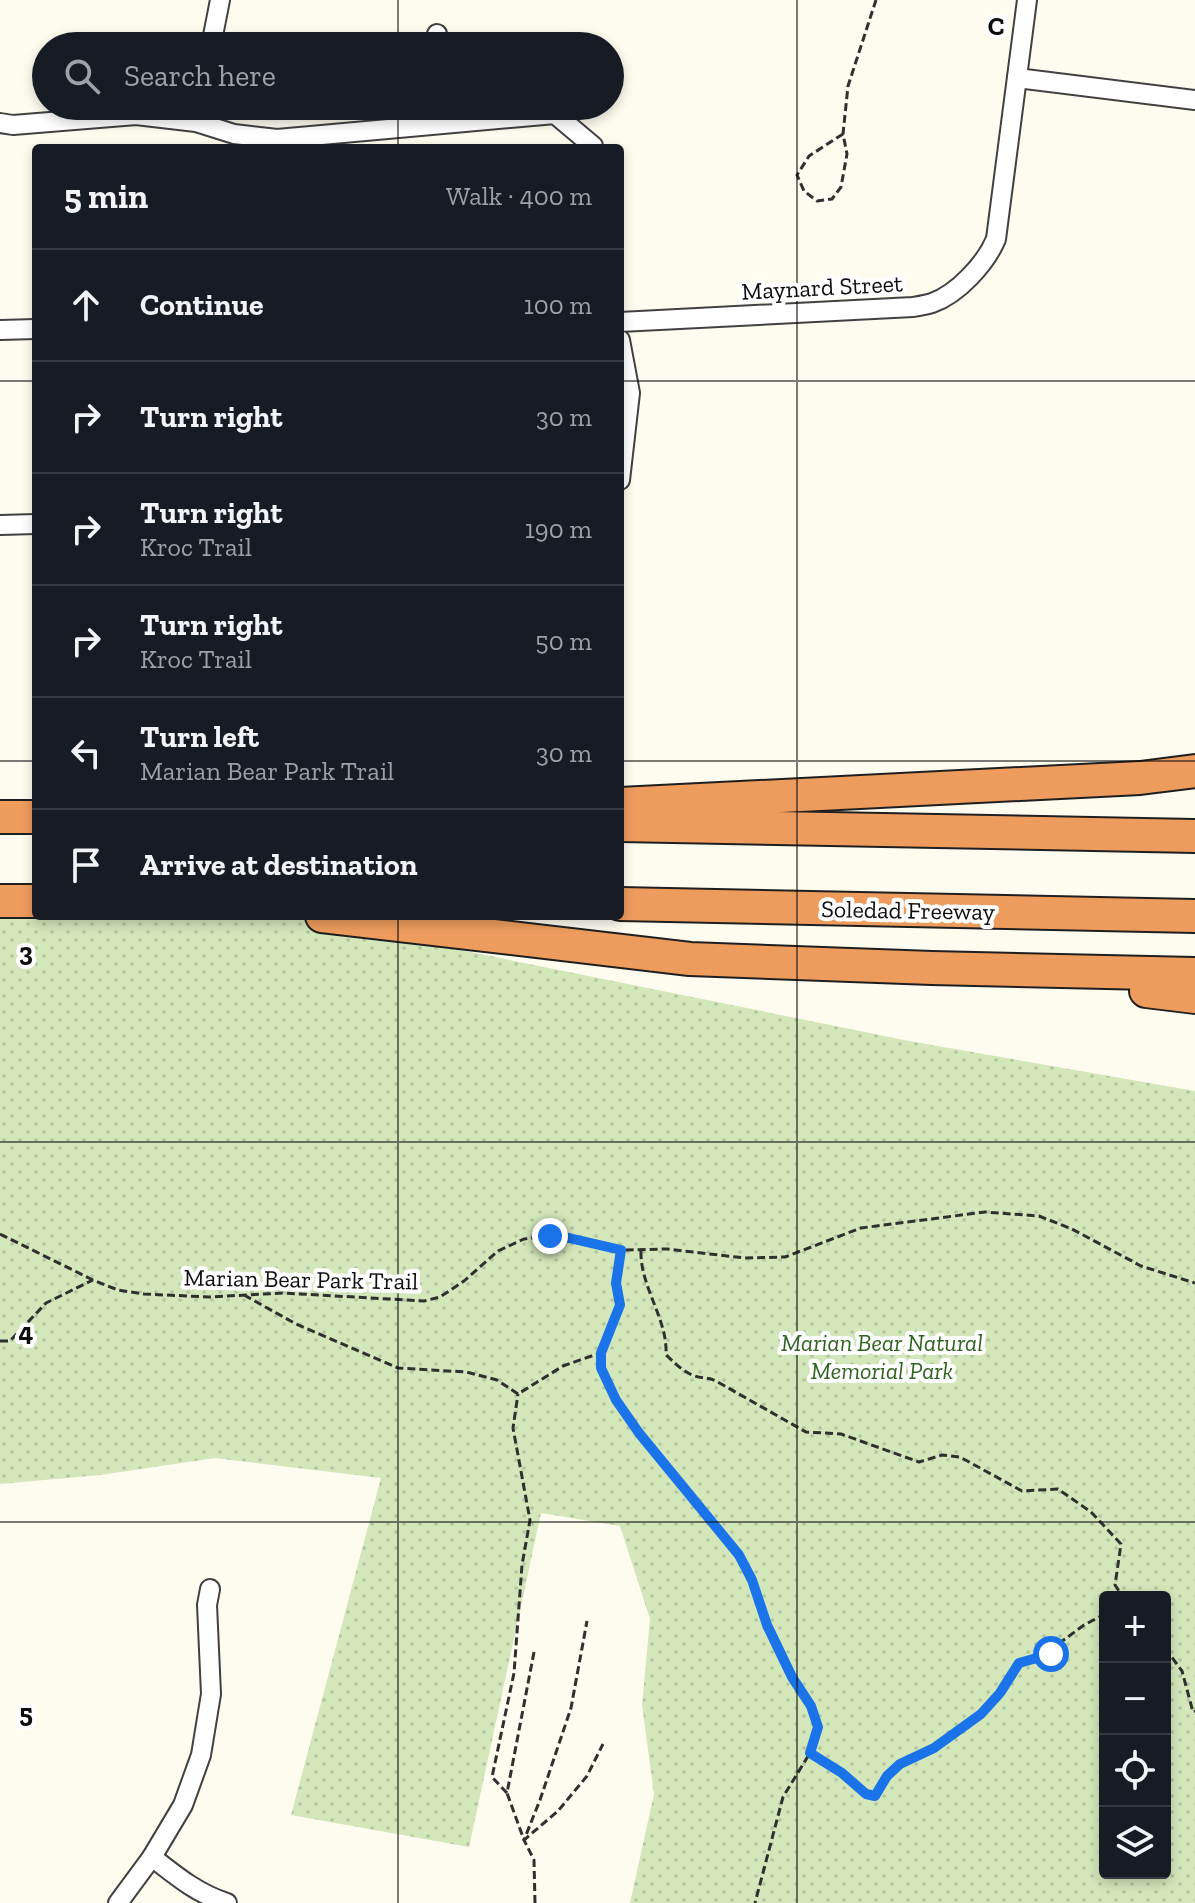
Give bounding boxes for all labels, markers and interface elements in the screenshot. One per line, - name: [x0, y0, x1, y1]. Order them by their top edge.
- text: C: [988, 10, 1004, 42]
- search box: [32, 32, 624, 120]
- icon: search: [60, 54, 104, 98]
- text: Search here: [124, 58, 276, 94]
- text: 5 min: [64, 176, 148, 217]
- text: Walk · 400 m: [446, 180, 592, 212]
- street label: Maynard Street: [741, 268, 904, 306]
- icon: ahead: [64, 283, 108, 327]
- text: Continue: [140, 287, 264, 323]
- text: 100 m: [524, 289, 592, 321]
- icon: right: [64, 395, 108, 439]
- text: Turn right: [140, 399, 282, 435]
- text: 30 m: [536, 401, 592, 433]
- text: Turn right: [140, 495, 282, 531]
- icon: right: [64, 507, 108, 551]
- text: 190 m: [525, 513, 592, 545]
- text: Kroc Trail: [140, 531, 252, 563]
- text: Turn right: [140, 607, 282, 643]
- icon: right: [64, 619, 108, 663]
- text: 50 m: [535, 625, 592, 657]
- text: Kroc Trail: [140, 643, 252, 675]
- text: Turn left: [140, 719, 259, 755]
- icon: left: [64, 731, 108, 775]
- text: 30 m: [536, 737, 592, 769]
- text: Marian Bear Park Trail: [140, 755, 394, 787]
- icon: arrive: [64, 843, 108, 887]
- text: Arrive at destination: [140, 847, 417, 883]
- street label: Soledad Freeway: [821, 894, 996, 926]
- text: 3: [19, 936, 33, 968]
- route end: [532, 1218, 568, 1254]
- street label: Marian Bear Park Trail: [183, 1262, 419, 1296]
- text: 4: [19, 1316, 34, 1348]
- park label: Marian Bear Natural Memorial Park: [781, 1328, 983, 1385]
- map controls: [1099, 1591, 1171, 1879]
- button: +: [1099, 1591, 1171, 1663]
- route start: [1033, 1636, 1069, 1672]
- button: −: [1099, 1663, 1171, 1735]
- text: 5: [19, 1697, 33, 1729]
- button: locate: [1099, 1735, 1171, 1807]
- button: layers: [1099, 1807, 1171, 1879]

